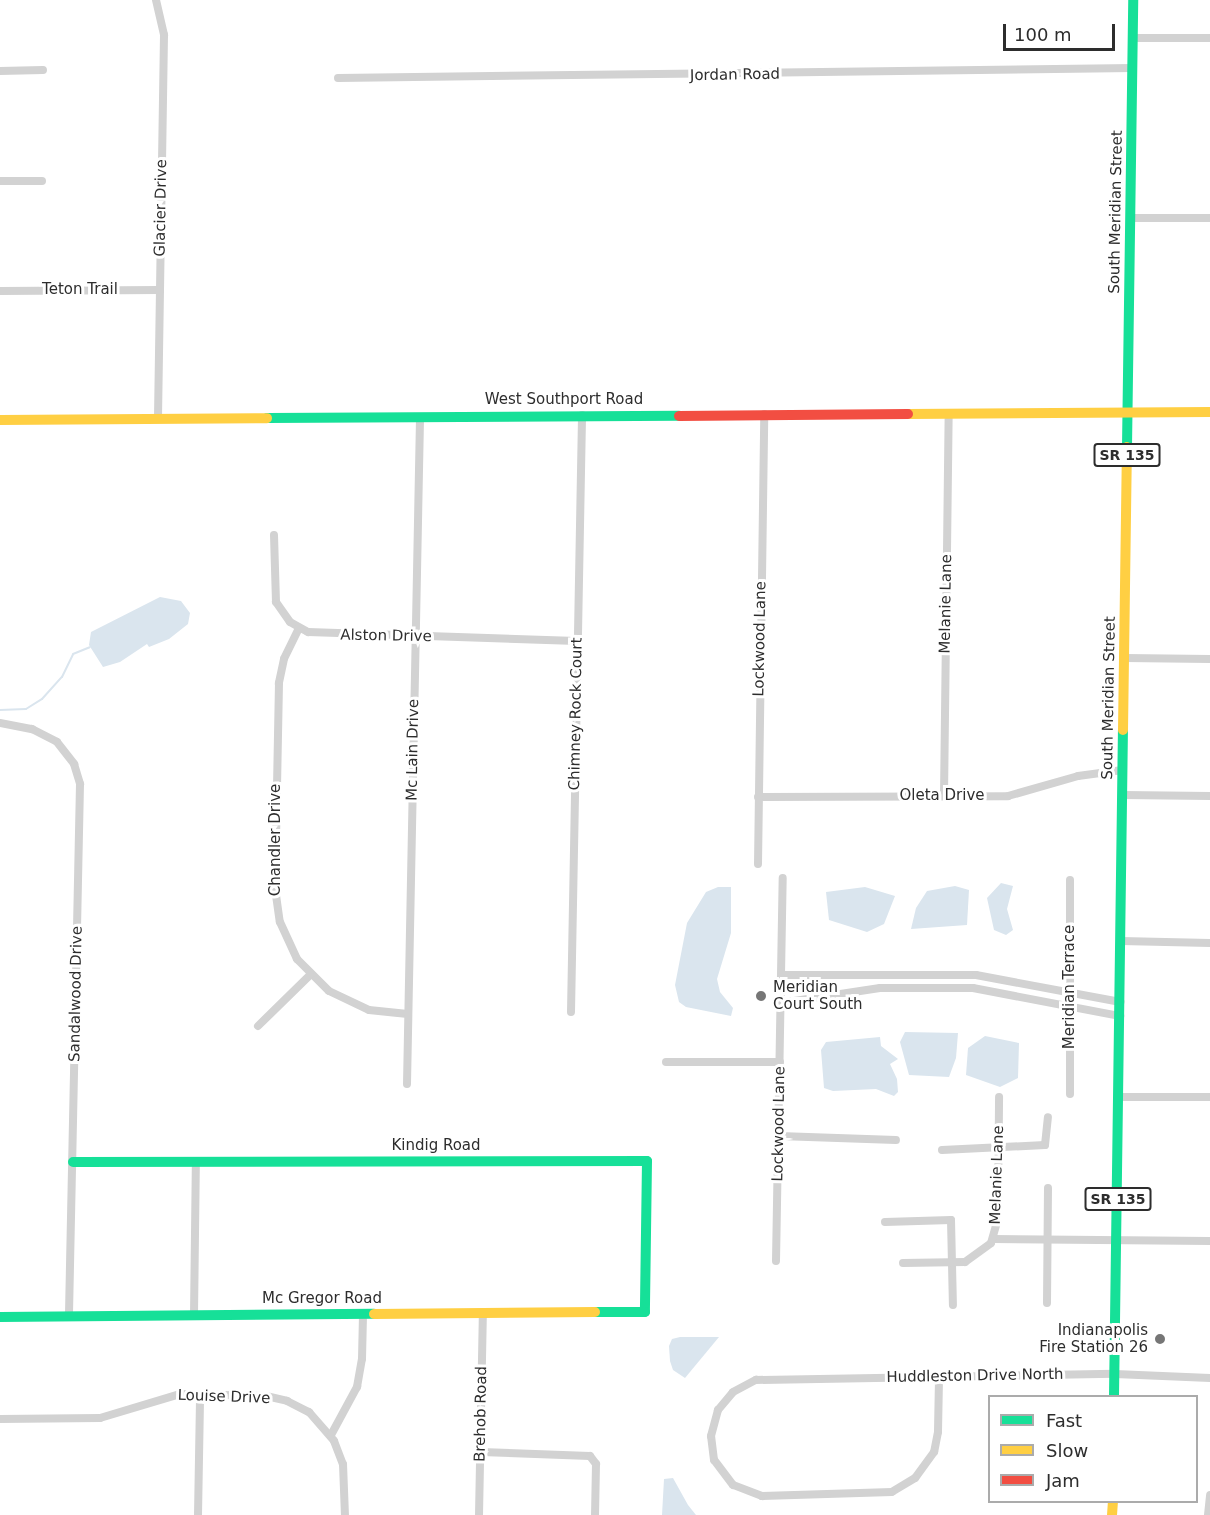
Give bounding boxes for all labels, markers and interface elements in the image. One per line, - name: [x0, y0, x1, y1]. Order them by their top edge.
- scale bar: [1006, 12, 1118, 50]
- text: 100 m: [1014, 24, 1072, 45]
- street label: Jordan Road: [690, 65, 780, 85]
- street label: South Meridian Street: [1106, 130, 1126, 294]
- street label: Glacier Drive: [151, 159, 171, 257]
- street label: Teton Trail: [42, 281, 118, 299]
- street label: West Southport Road: [485, 391, 643, 409]
- road number: SR 135: [1092, 444, 1162, 466]
- street label: Melanie Lane: [936, 554, 956, 654]
- street label: Lockwood Lane: [750, 581, 770, 697]
- street label: South Meridian Street: [1099, 616, 1119, 780]
- street label: Alston Drive: [340, 626, 432, 646]
- street label: Chimney Rock Court: [566, 637, 586, 791]
- street label: Mc Lain Drive: [403, 699, 423, 801]
- street label: Chandler Drive: [267, 784, 285, 896]
- street label: Oleta Drive: [899, 787, 985, 805]
- street label: Meridian Terrace: [1061, 925, 1079, 1049]
- street label: Sandalwood Drive: [66, 926, 86, 1062]
- place label: Meridian Court South: [773, 978, 863, 1013]
- marker: Meridian Court South: [754, 989, 768, 1003]
- street label: Lockwood Lane: [769, 1066, 789, 1182]
- street label: Melanie Lane: [986, 1125, 1008, 1225]
- street label: Kindig Road: [391, 1137, 481, 1155]
- road number: SR 135: [1084, 1188, 1152, 1210]
- street label: Mc Gregor Road: [262, 1290, 382, 1308]
- place label: Indianapolis Fire Station 26: [1039, 1321, 1148, 1356]
- marker: Indianapolis Fire Station 26: [1153, 1332, 1167, 1346]
- street label: Huddleston Drive North: [886, 1365, 1064, 1387]
- street label: Brehob Road: [471, 1366, 491, 1462]
- street label: Louise Drive: [177, 1386, 271, 1408]
- legend: [988, 1395, 1198, 1503]
- text: Fast: [1046, 1410, 1082, 1431]
- text: Slow: [1046, 1440, 1088, 1461]
- text: Jam: [1046, 1470, 1080, 1491]

